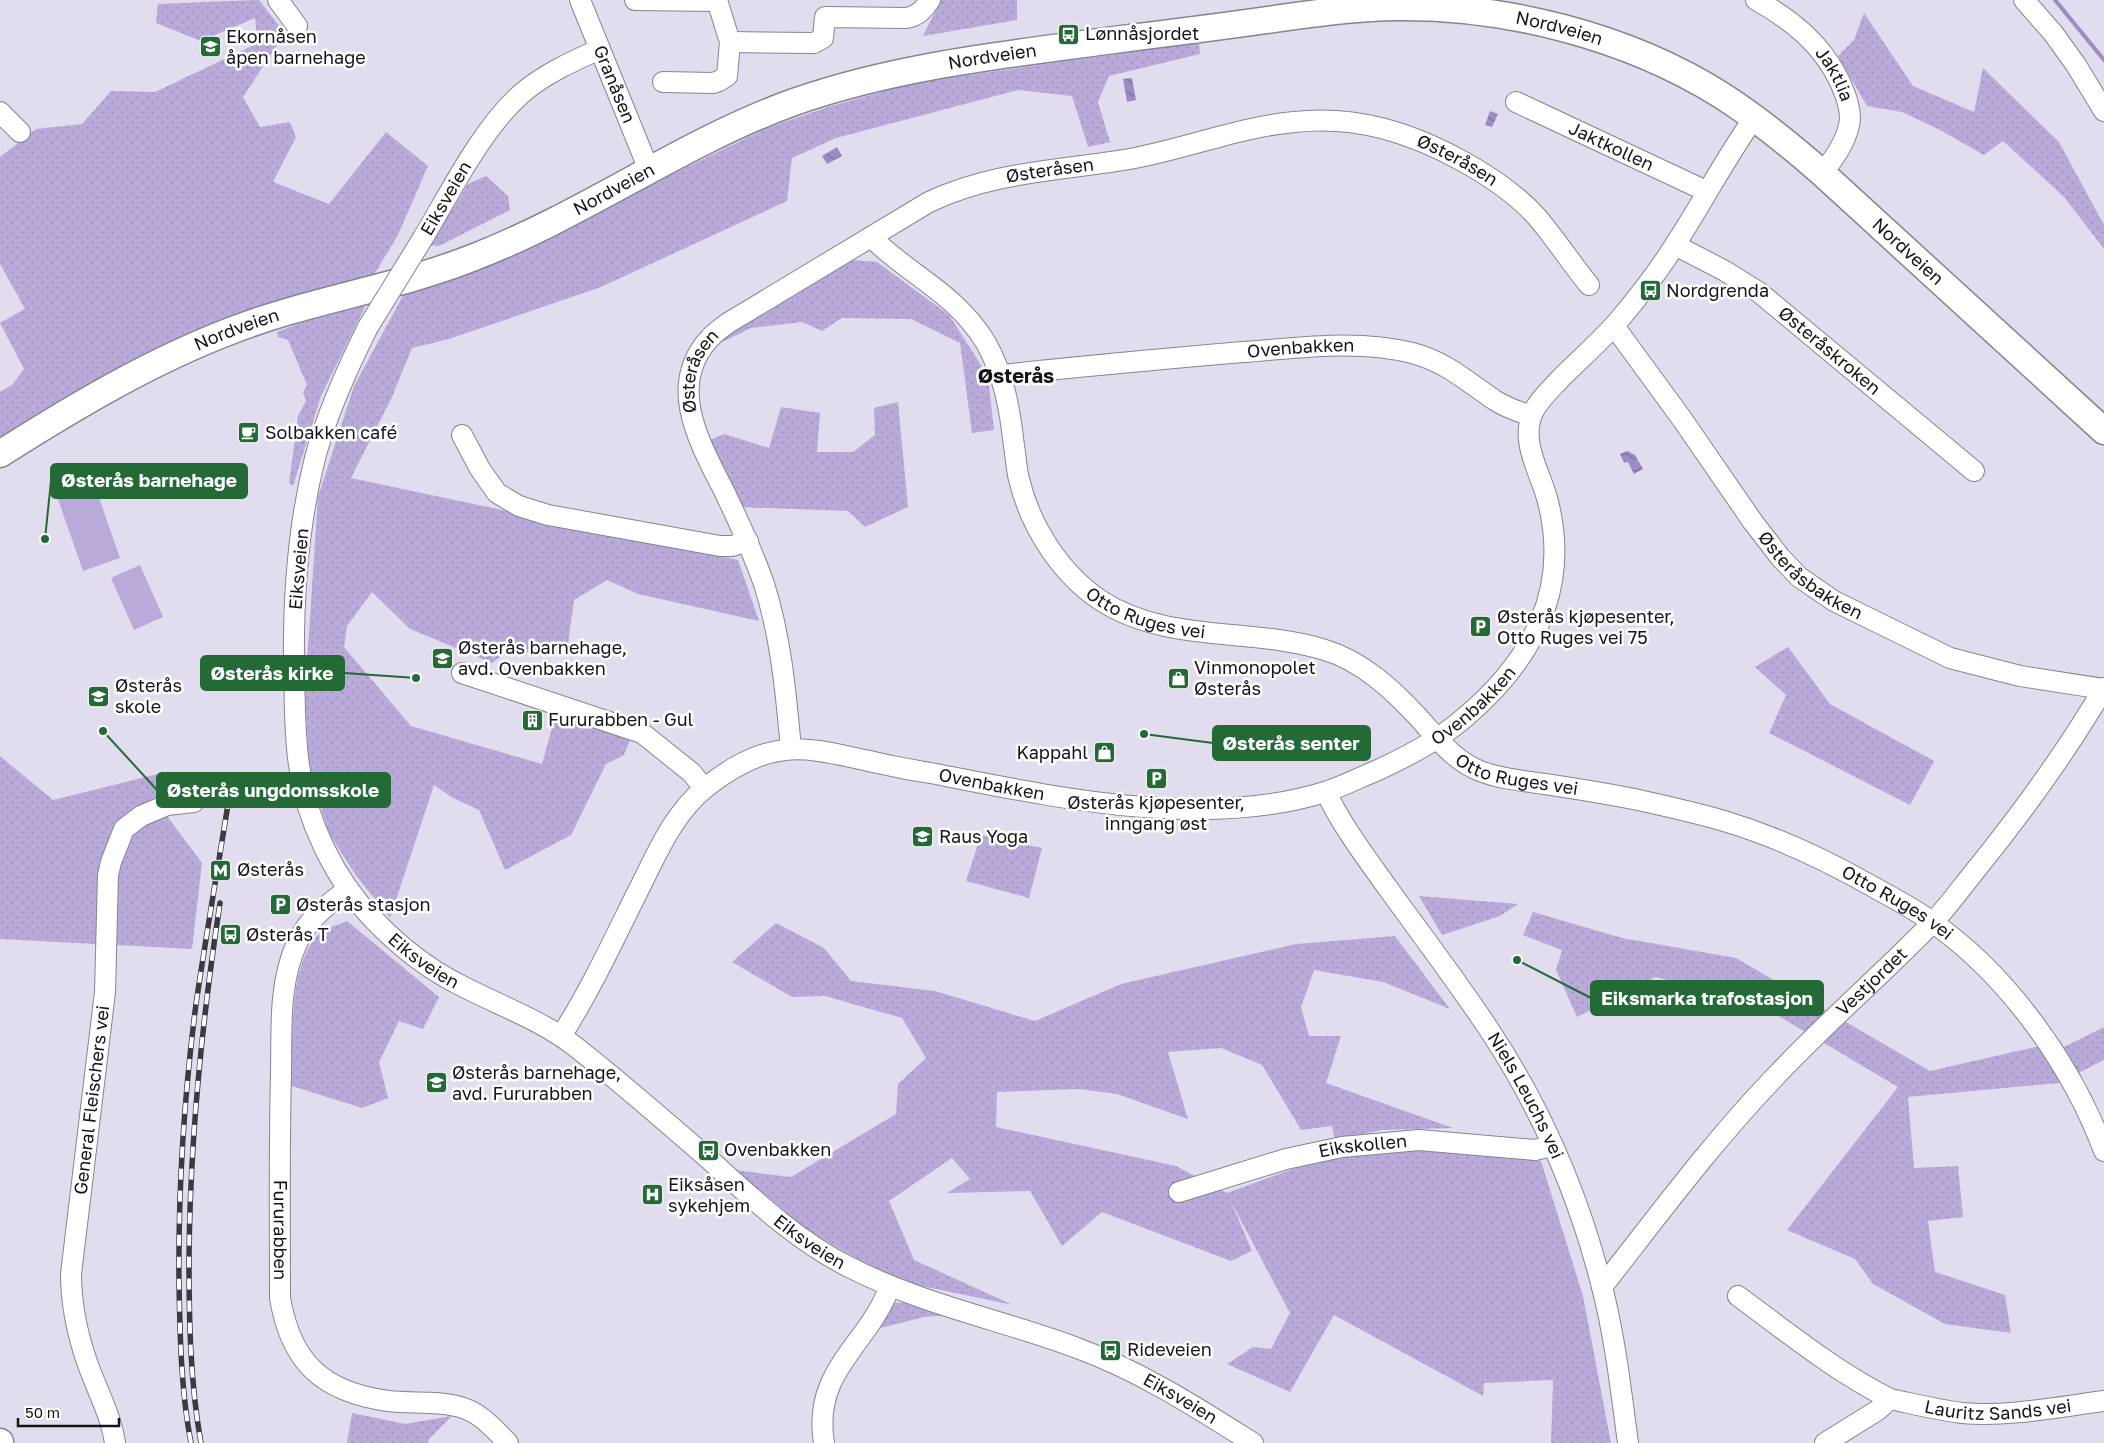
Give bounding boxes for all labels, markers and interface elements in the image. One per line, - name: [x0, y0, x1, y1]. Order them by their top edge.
- street label: Nordveien: [1514, 6, 1606, 49]
- bus stop icon: Lønnåsjordet: [1057, 22, 1081, 46]
- place label: Lønnåsjordet: [1085, 22, 1199, 44]
- place label: Ekornåsen åpen barnehage: [226, 25, 366, 68]
- school or university icon: Ekornåsen åpen barnehage: [198, 35, 222, 59]
- street label: Nordveien: [946, 38, 1038, 73]
- street label: Granåsen: [590, 42, 641, 126]
- street label: Jaktlia: [1811, 42, 1859, 104]
- street label: Jaktkollen: [1565, 116, 1658, 175]
- street label: Østeråsen: [1414, 129, 1502, 190]
- street label: Østeråsen: [1004, 152, 1095, 187]
- street label: Eiksveien: [415, 157, 475, 239]
- street label: Nordveien: [569, 158, 658, 219]
- street label: Nordveien: [1868, 213, 1949, 289]
- bus stop icon: Nordgrenda: [1638, 279, 1662, 303]
- place label: Nordgrenda: [1666, 279, 1769, 301]
- street label: Østeråskroken: [1774, 301, 1886, 399]
- street label: Nordveien: [190, 303, 281, 355]
- street label: Østeråsen: [676, 324, 723, 415]
- street label: Ovenbakken: [1246, 333, 1354, 362]
- district label: Østerås: [978, 363, 1054, 387]
- cafe icon: Solbakken café: [237, 421, 261, 445]
- place label: Solbakken café: [265, 421, 397, 443]
- callout: Østerås barnehage: [51, 464, 247, 498]
- text: Østerås barnehage: [61, 468, 237, 491]
- street label: Østeråsbakken: [1754, 526, 1867, 623]
- street label: Eiksveien: [283, 527, 313, 611]
- street label: Otto Ruges vei: [1082, 582, 1207, 642]
- place label: Østerås kjøpesenter, Otto Ruges vei 75: [1497, 605, 1675, 648]
- parking icon: Østerås kjøpesenter, Otto Ruges vei 75: [1469, 615, 1493, 639]
- place label: Østerås barnehage, avd. Ovenbakken: [458, 636, 627, 679]
- school or university icon: Østerås barnehage, avd. Ovenbakken: [430, 646, 454, 670]
- callout: Østerås kirke: [201, 656, 344, 690]
- place label: Vinmonopolet Østerås: [1194, 656, 1316, 699]
- text: Østerås kirke: [210, 661, 334, 684]
- street label: Ovenbakken: [1426, 661, 1520, 749]
- shop icon: Vinmonopolet Østerås: [1166, 666, 1190, 690]
- place label: Østerås skole: [115, 674, 182, 717]
- school or university icon: Østerås skole: [87, 684, 111, 708]
- building icon: Fururabben - Gul: [520, 708, 544, 732]
- place label: Fururabben - Gul: [548, 708, 694, 730]
- callout: Østerås senter: [1213, 726, 1370, 760]
- text: Østerås senter: [1222, 731, 1360, 754]
- place label: Kappahl: [1016, 741, 1088, 763]
- shop icon: Kappahl: [1092, 741, 1116, 765]
- street label: Otto Ruges vei: [1451, 748, 1580, 799]
- street label: Ovenbakken: [937, 763, 1046, 804]
- parking icon: Østerås kjøpesenter, inngang øst: [1144, 766, 1168, 790]
- callout: Østerås ungdomsskole: [157, 773, 390, 807]
- text: Østerås ungdomsskole: [167, 778, 379, 801]
- place label: Østerås kjøpesenter, inngang øst: [1067, 791, 1245, 834]
- school or university icon: Raus Yoga: [911, 825, 935, 849]
- place label: Raus Yoga: [939, 825, 1028, 847]
- metro station icon: Østerås: [209, 858, 233, 882]
- place label: Østerås: [237, 858, 304, 880]
- street label: Otto Ruges vei: [1838, 860, 1958, 944]
- parking icon: Østerås stasjon: [268, 893, 292, 917]
- place label: Østerås stasjon: [296, 893, 431, 915]
- bus stop icon: Østerås T: [218, 923, 242, 947]
- place label: Østerås T: [246, 923, 329, 945]
- street label: Eiksveien: [384, 928, 463, 993]
- street label: Vestjordet: [1831, 942, 1911, 1020]
- callout: Eiksmarka trafostasjon: [1591, 981, 1823, 1015]
- text: Eiksmarka trafostasjon: [1601, 986, 1813, 1009]
- street label: General Fleischers vei: [69, 1004, 113, 1196]
- street label: Niels Leuchs vei: [1484, 1028, 1569, 1162]
- place label: Østerås barnehage, avd. Fururabben: [452, 1061, 621, 1104]
- school or university icon: Østerås barnehage, avd. Fururabben: [424, 1071, 448, 1095]
- street label: Eikskollen: [1316, 1129, 1408, 1162]
- bus stop icon: Ovenbakken: [696, 1138, 720, 1162]
- place label: Ovenbakken: [724, 1138, 831, 1160]
- place label: Eiksåsen sykehjem: [668, 1173, 750, 1216]
- street label: Fururabben: [270, 1180, 292, 1280]
- hospital icon: Eiksåsen sykehjem: [640, 1183, 664, 1207]
- street label: Eiksveien: [770, 1209, 850, 1273]
- bus stop icon: Rideveien: [1099, 1338, 1123, 1362]
- place label: Rideveien: [1127, 1338, 1212, 1360]
- street label: Eiksveien: [1140, 1368, 1222, 1428]
- street label: Lauritz Sands vei: [1923, 1394, 2073, 1424]
- scale bar: [18, 1396, 119, 1428]
- text: 50 m: [25, 1403, 60, 1421]

